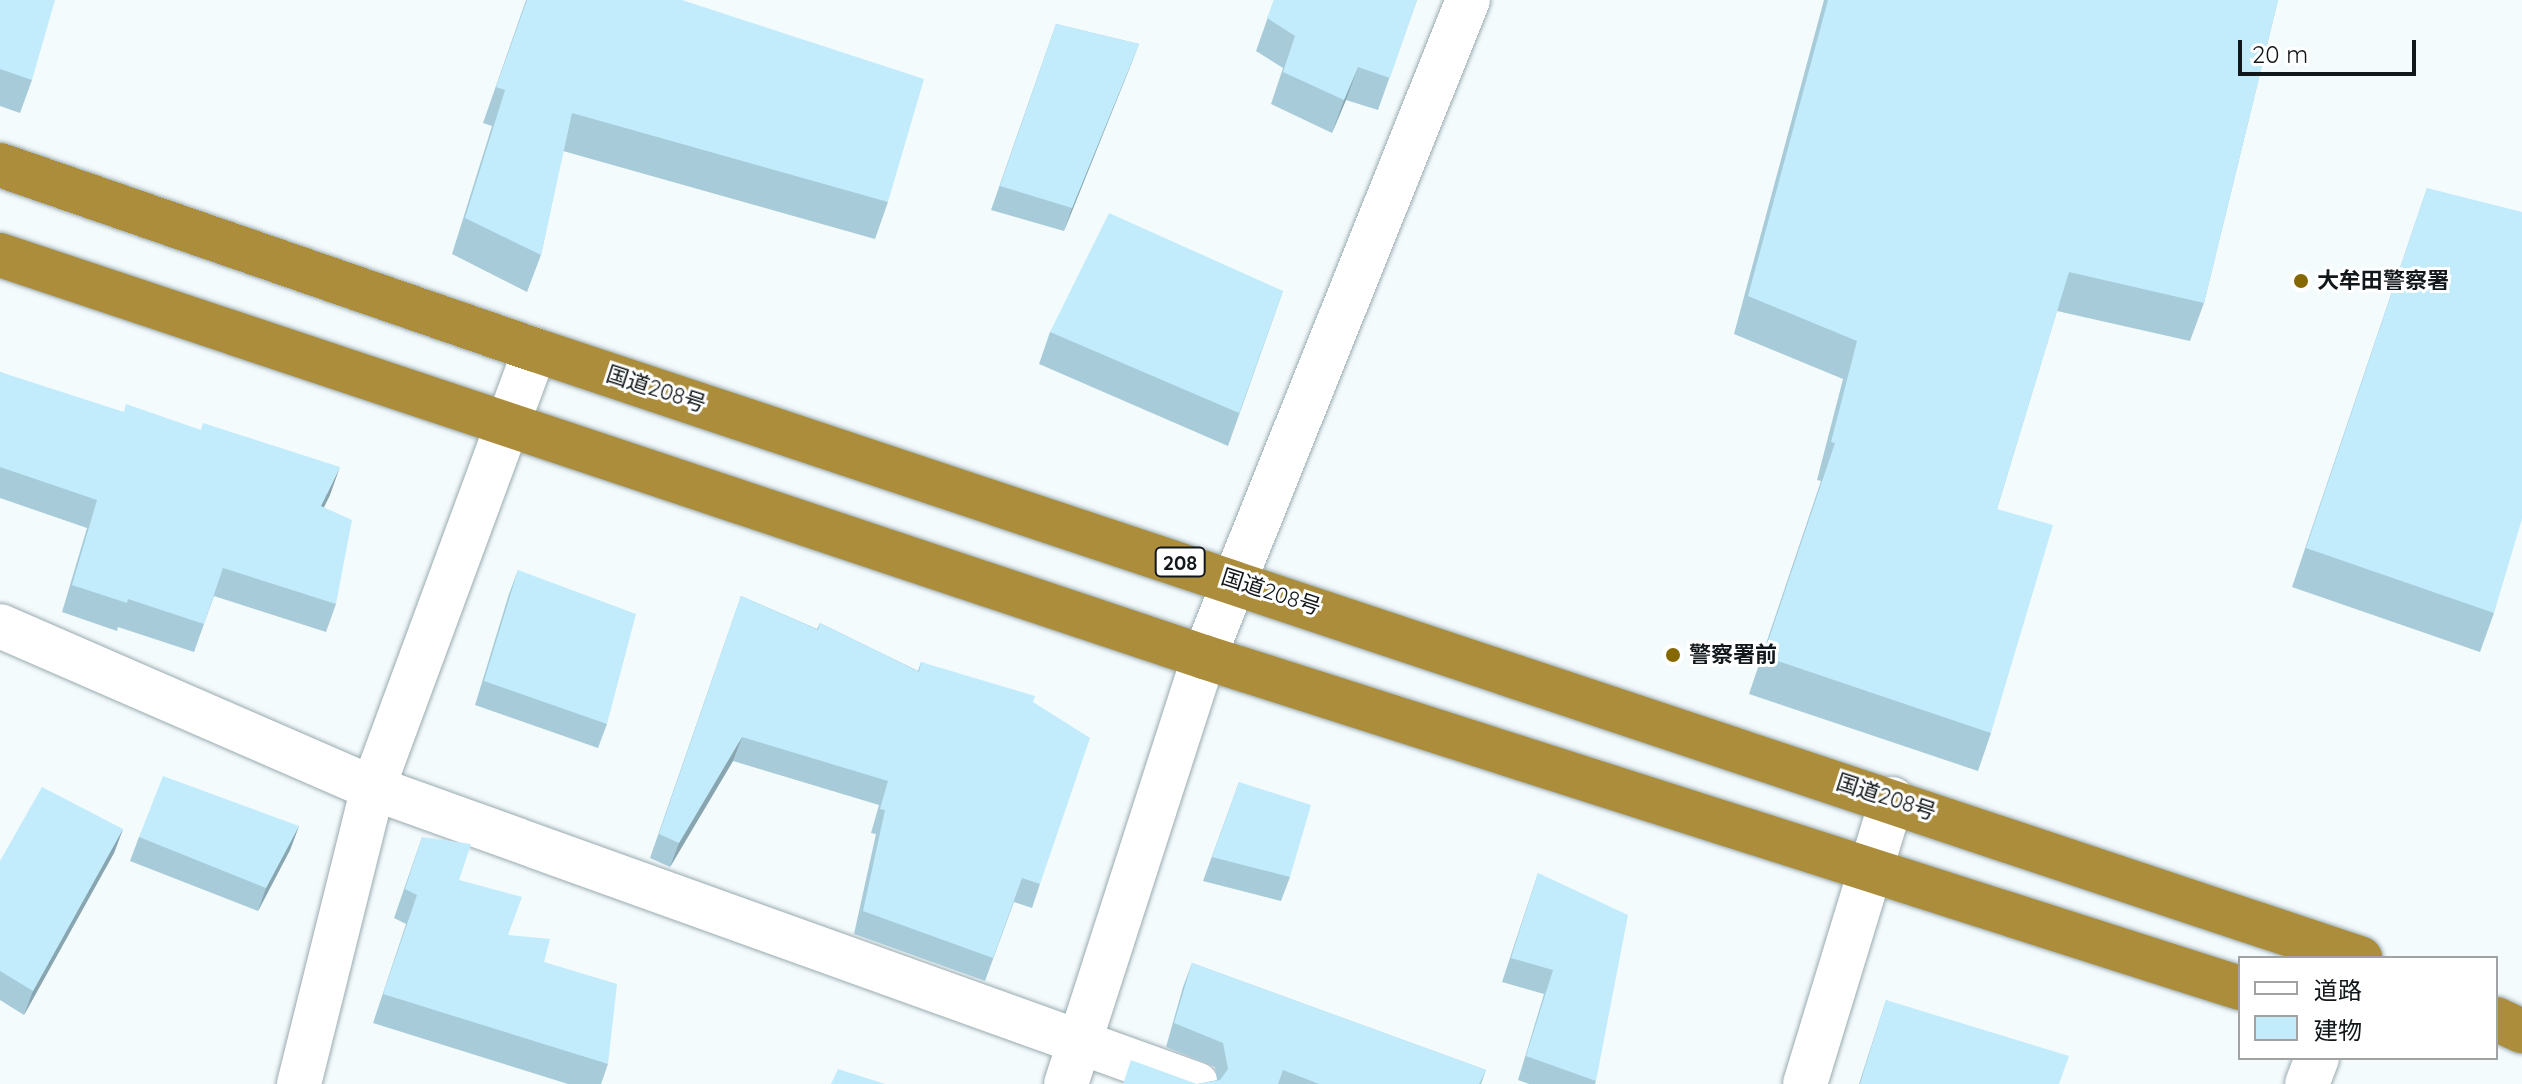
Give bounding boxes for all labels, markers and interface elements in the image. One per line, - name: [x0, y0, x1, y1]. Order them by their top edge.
- scale bar: [2242, 24, 2420, 74]
- text: 20 m: [2252, 39, 2308, 69]
- place label: 大牟田警察署: [2317, 268, 2449, 294]
- marker: 大牟田警察署: [2292, 272, 2310, 290]
- street label: 国道208号: [603, 361, 709, 417]
- road number: 208: [1154, 546, 1206, 578]
- street label: 国道208号: [1218, 564, 1324, 620]
- place label: 警察署前: [1689, 642, 1777, 668]
- marker: 警察署前: [1664, 646, 1682, 664]
- street label: 国道208号: [1833, 769, 1939, 825]
- legend: [2238, 956, 2498, 1060]
- text: 道路: [2314, 975, 2362, 1005]
- text: 建物: [2314, 1015, 2362, 1045]

